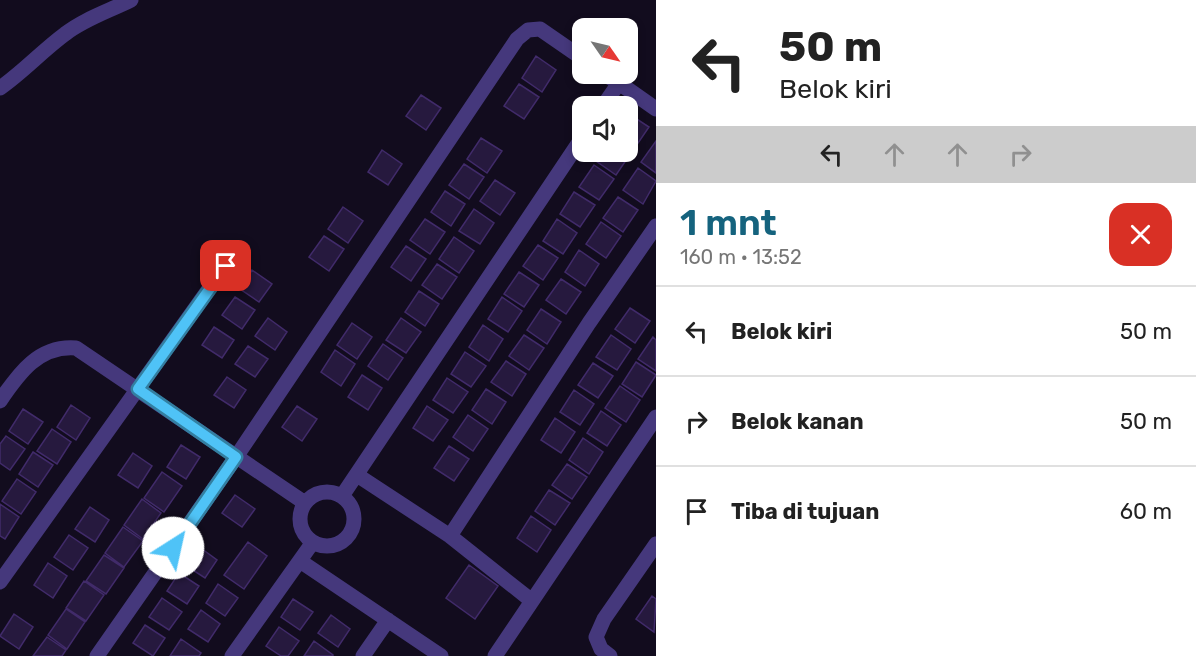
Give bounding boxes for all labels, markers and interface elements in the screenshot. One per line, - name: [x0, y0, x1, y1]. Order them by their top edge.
- north arrow: [572, 18, 638, 84]
- map controls: [572, 18, 638, 162]
- text: 50 m: [779, 22, 882, 72]
- icon: left: [680, 24, 758, 102]
- text: Belok kiri: [779, 73, 892, 105]
- button: sound: [572, 96, 638, 162]
- icon: left: [815, 138, 848, 171]
- icon: ahead: [878, 138, 911, 171]
- icon: ahead: [941, 138, 974, 171]
- icon: right: [1004, 138, 1037, 171]
- text: 1 mnt: [680, 201, 777, 244]
- button: close: [1109, 203, 1172, 266]
- pin: [200, 240, 251, 291]
- text: 160 m · 13:52: [680, 245, 802, 269]
- icon: arrive: [209, 249, 242, 282]
- icon: left: [680, 315, 713, 348]
- text: Belok kiri: [731, 318, 832, 345]
- text: 50 m: [1120, 318, 1172, 345]
- icon: right: [680, 405, 713, 438]
- text: Belok kanan: [731, 408, 864, 435]
- text: 50 m: [1120, 408, 1172, 435]
- icon: arrive: [680, 495, 713, 528]
- text: Tiba di tujuan: [731, 498, 879, 525]
- text: 60 m: [1120, 498, 1172, 525]
- position arrow: [141, 516, 205, 580]

